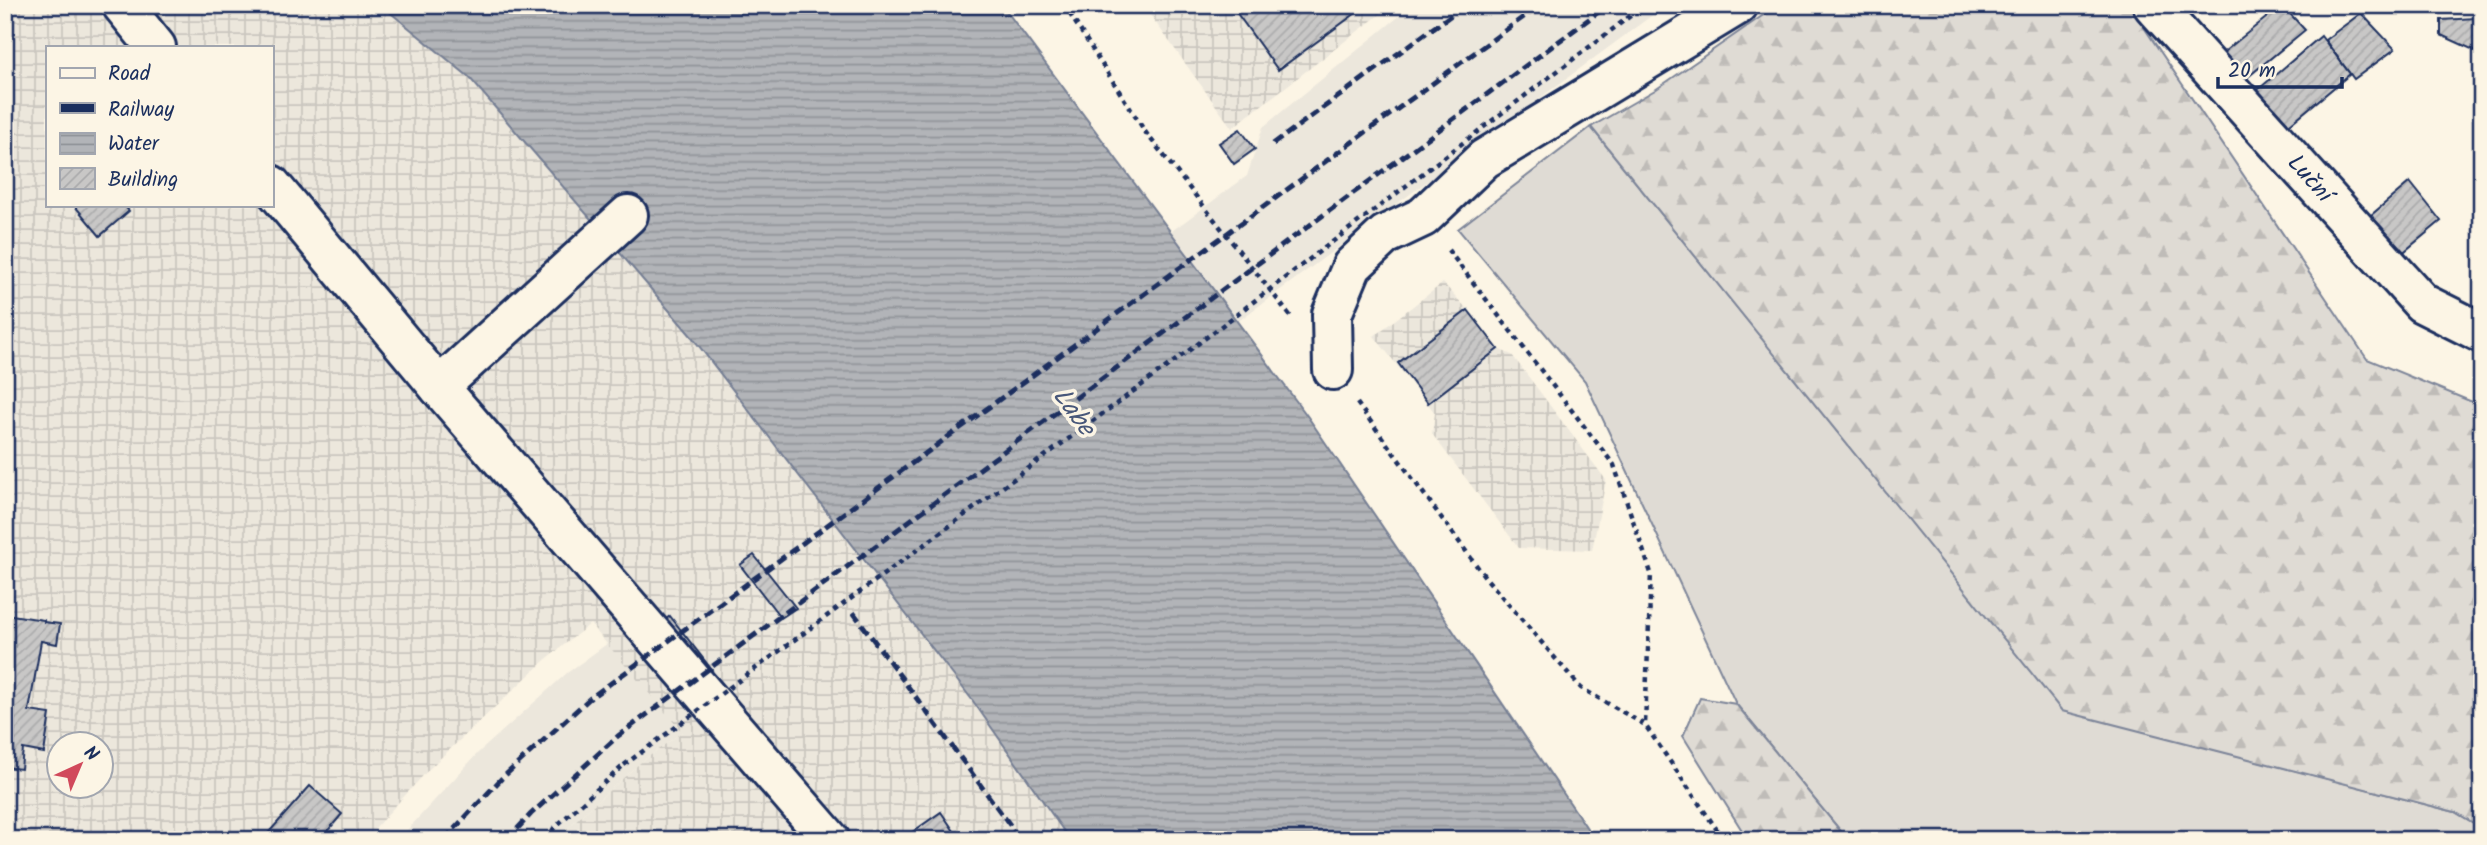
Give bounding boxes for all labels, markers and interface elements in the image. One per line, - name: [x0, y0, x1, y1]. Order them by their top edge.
- legend: [46, 46, 273, 206]
- scale bar: [2218, 46, 2342, 90]
- text: 20 m: [2228, 55, 2276, 88]
- text: Road: [108, 58, 151, 91]
- text: Railway: [108, 94, 174, 127]
- text: Water: [108, 128, 160, 161]
- street label: Luční: [2277, 146, 2345, 214]
- text: Building: [108, 164, 178, 197]
- water label: Labe: [1041, 379, 1107, 447]
- north arrow: [46, 730, 116, 800]
- text: N: [76, 739, 105, 769]

